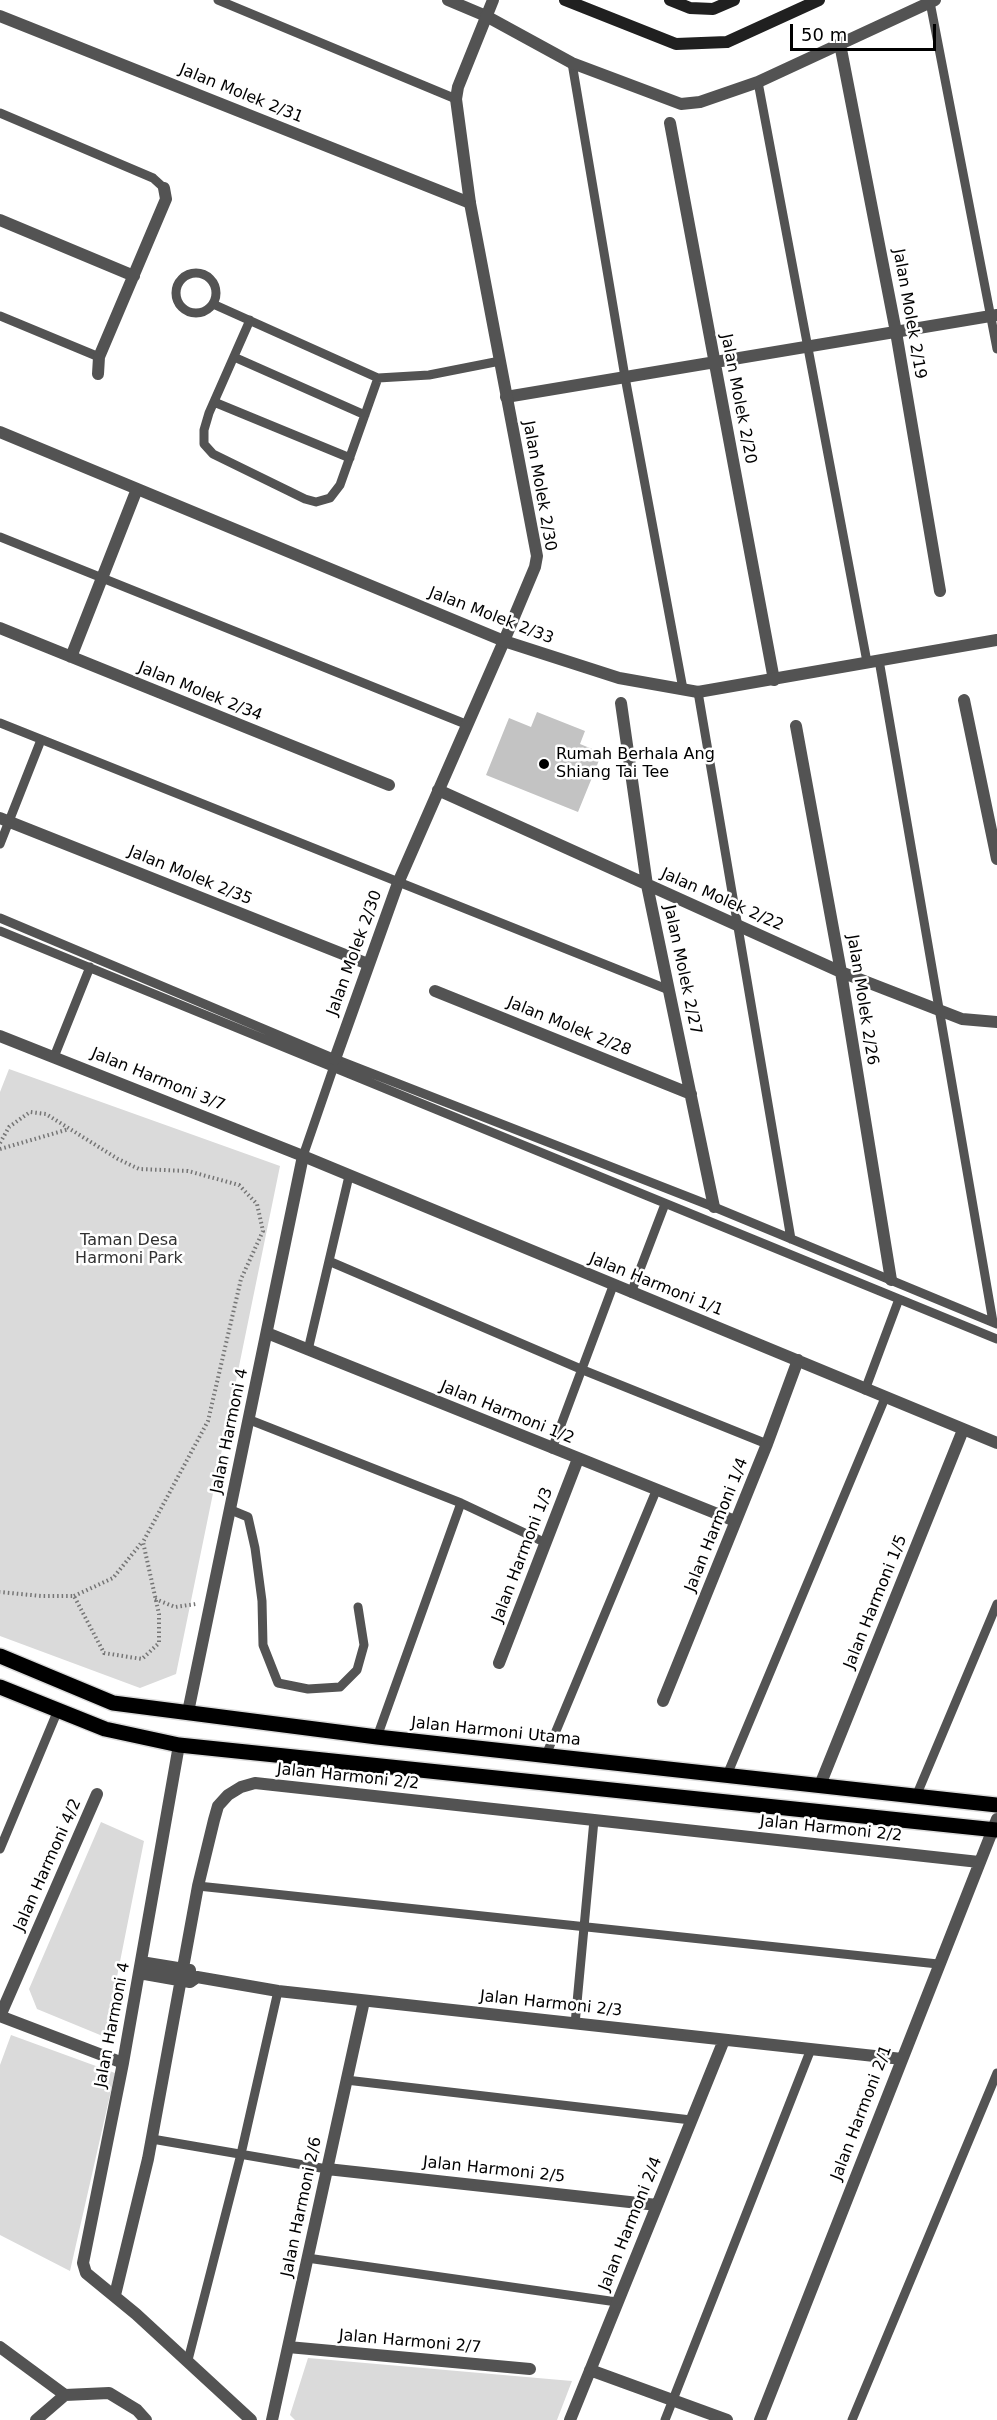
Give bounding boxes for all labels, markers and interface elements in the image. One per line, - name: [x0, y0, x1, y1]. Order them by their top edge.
- scale bar: [793, 12, 938, 50]
- text: 50 m: [801, 24, 847, 45]
- street label: Jalan Molek 2/31: [176, 60, 306, 128]
- street label: Jalan Molek 2/19: [888, 247, 930, 381]
- street label: Jalan Molek 2/20: [716, 332, 760, 466]
- street label: Jalan Molek 2/30: [518, 419, 560, 553]
- street label: Jalan Molek 2/33: [426, 583, 556, 649]
- street label: Jalan Molek 2/34: [135, 658, 265, 726]
- place label: Rumah Berhala Ang Shiang Tai Tee: [556, 745, 715, 783]
- marker: Rumah Berhala Ang Shiang Tai Tee: [537, 757, 551, 771]
- street label: Jalan Molek 2/35: [125, 842, 255, 910]
- street label: Jalan Molek 2/22: [658, 864, 786, 936]
- street label: Jalan Molek 2/30: [323, 888, 387, 1018]
- street label: Jalan Molek 2/27: [659, 903, 705, 1037]
- street label: Jalan Molek 2/26: [842, 933, 882, 1067]
- street label: Jalan Molek 2/28: [504, 993, 634, 1061]
- street label: Jalan Harmoni 3/7: [88, 1044, 228, 1116]
- park label: Taman Desa Harmoni Park: [75, 1231, 183, 1269]
- street label: Jalan Harmoni 1/1: [586, 1249, 726, 1321]
- street label: Jalan Harmoni 4: [207, 1367, 253, 1495]
- street label: Jalan Harmoni 1/2: [437, 1377, 577, 1449]
- street label: Jalan Harmoni 1/4: [681, 1455, 753, 1595]
- street label: Jalan Harmoni 1/3: [488, 1485, 558, 1625]
- street label: Jalan Harmoni 1/5: [840, 1532, 912, 1672]
- street label: Jalan Harmoni Utama: [410, 1714, 582, 1750]
- street label: Jalan Harmoni 2/2: [276, 1760, 420, 1794]
- street label: Jalan Harmoni 4/2: [10, 1796, 86, 1934]
- street label: Jalan Harmoni 2/2: [759, 1812, 903, 1846]
- street label: Jalan Harmoni 4: [91, 1961, 135, 2089]
- street label: Jalan Harmoni 2/3: [479, 1987, 623, 2021]
- street label: Jalan Harmoni 2/1: [827, 2043, 897, 2183]
- street label: Jalan Harmoni 2/6: [278, 2135, 326, 2279]
- street label: Jalan Harmoni 2/5: [422, 2153, 566, 2187]
- street label: Jalan Harmoni 2/4: [595, 2154, 667, 2294]
- street label: Jalan Harmoni 2/7: [338, 2326, 482, 2358]

